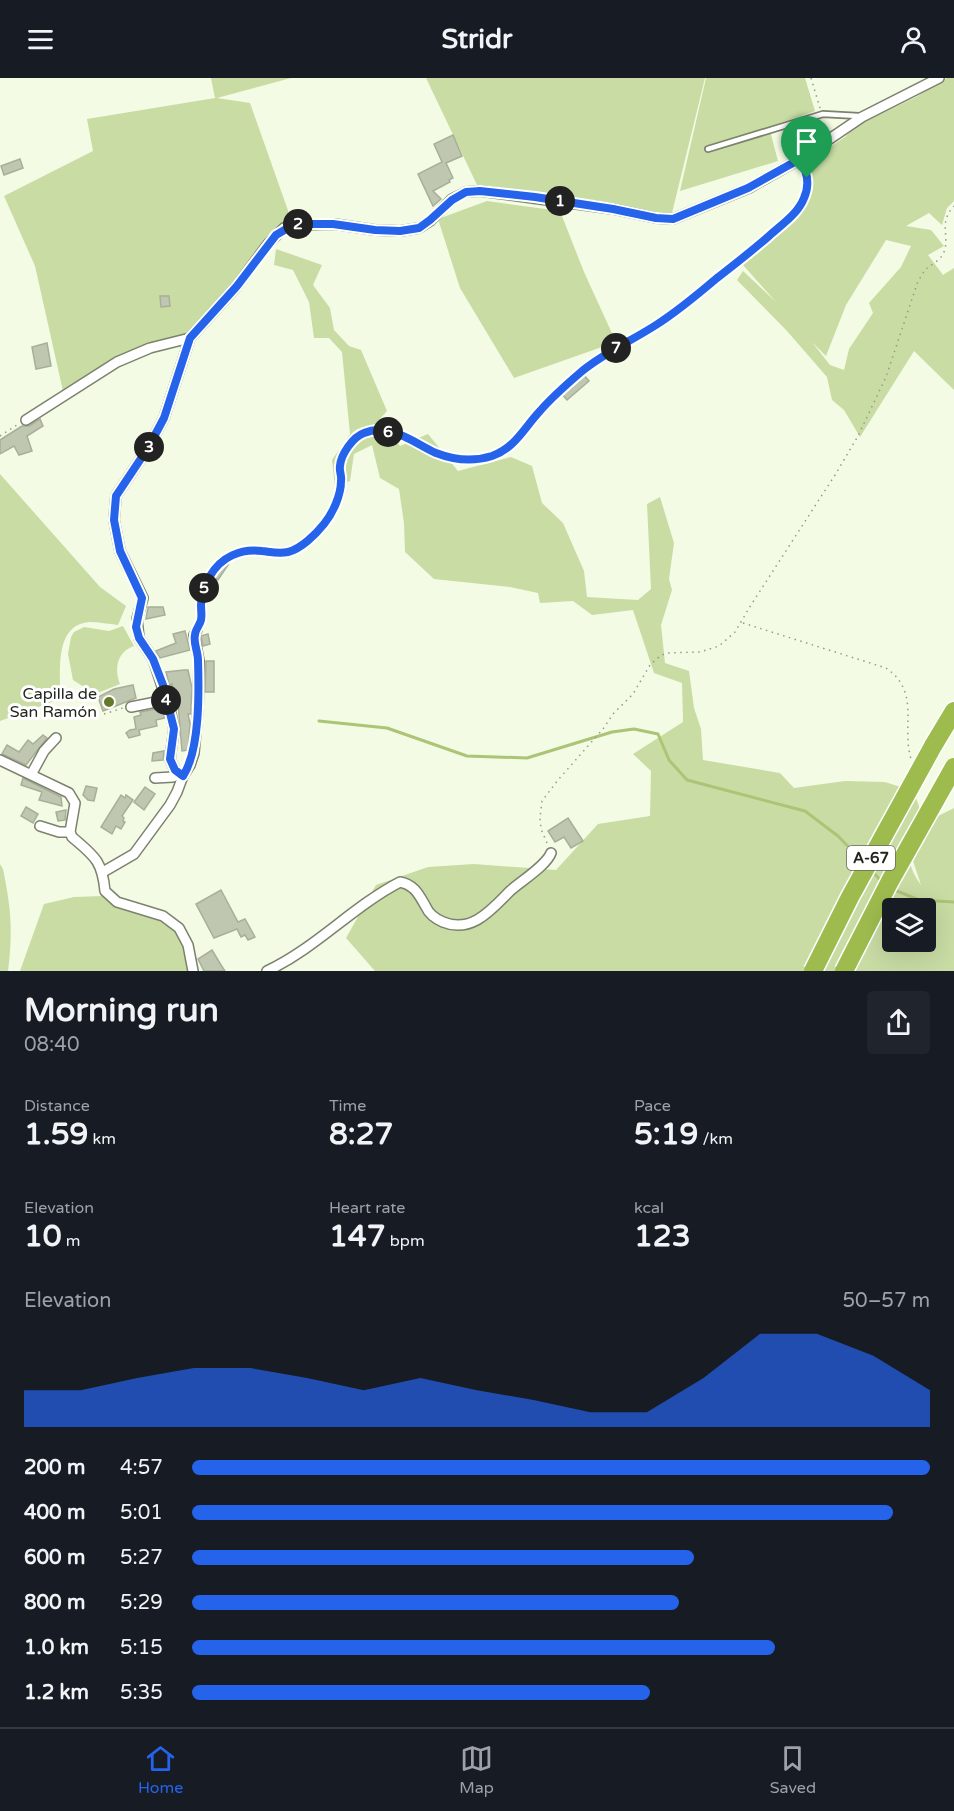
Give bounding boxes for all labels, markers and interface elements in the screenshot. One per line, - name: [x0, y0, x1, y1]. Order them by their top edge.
- icon: menu: [24, 23, 57, 56]
- text: Stridr: [442, 23, 512, 56]
- icon: person: [897, 23, 930, 56]
- pin: [781, 116, 832, 178]
- icon: arrive: [790, 125, 823, 158]
- pin: 1: [545, 186, 575, 216]
- text: 1: [555, 191, 565, 211]
- pin: 2: [283, 209, 313, 239]
- text: 2: [293, 214, 303, 234]
- pin: 7: [601, 333, 631, 363]
- text: 7: [611, 338, 621, 358]
- pin: 6: [373, 417, 403, 447]
- text: 6: [383, 422, 393, 442]
- pin: 3: [134, 432, 164, 462]
- text: 3: [144, 437, 154, 457]
- pin: 5: [189, 573, 219, 603]
- text: 5: [199, 578, 209, 598]
- place label: Capilla de San Ramón: [10, 684, 97, 722]
- pin: 4: [151, 685, 181, 715]
- text: 4: [161, 690, 171, 710]
- marker: Capilla de San Ramón: [102, 695, 116, 709]
- road number: A-67: [847, 846, 895, 870]
- map controls: [882, 898, 936, 952]
- button: layers: [882, 898, 936, 952]
- text: Morning run: [24, 991, 219, 1030]
- button: share: [867, 991, 930, 1054]
- text: 08:40: [24, 1033, 79, 1057]
- text: Distance: [24, 1096, 90, 1116]
- text: Time: [329, 1096, 366, 1116]
- text: Pace: [634, 1096, 671, 1116]
- text: 1.59: [24, 1116, 88, 1153]
- text: 8:27: [329, 1116, 393, 1153]
- text: 5:19: [634, 1116, 698, 1153]
- text: km: [88, 1129, 116, 1149]
- text: /km: [698, 1129, 733, 1149]
- text: Elevation: [24, 1198, 94, 1218]
- text: Heart rate: [329, 1198, 405, 1218]
- text: kcal: [634, 1198, 664, 1218]
- text: 10: [24, 1218, 62, 1255]
- text: 147: [329, 1218, 386, 1255]
- text: 123: [634, 1218, 691, 1255]
- text: m: [62, 1231, 81, 1251]
- text: bpm: [386, 1231, 425, 1251]
- text: Elevation: [24, 1289, 111, 1313]
- text: 50–57 m: [843, 1289, 930, 1313]
- text: 200 m: [24, 1456, 85, 1480]
- text: 4:57: [120, 1456, 163, 1480]
- text: 400 m: [24, 1501, 85, 1525]
- text: 5:01: [120, 1501, 163, 1525]
- text: 600 m: [24, 1546, 85, 1570]
- text: 5:27: [120, 1546, 163, 1570]
- text: 800 m: [24, 1591, 85, 1615]
- text: 5:29: [120, 1591, 163, 1615]
- text: 1.0 km: [24, 1636, 89, 1660]
- text: 5:15: [120, 1636, 163, 1660]
- text: 1.2 km: [24, 1681, 89, 1705]
- text: 5:35: [120, 1681, 163, 1705]
- tab: Home: [138, 1742, 183, 1798]
- tab: Map: [459, 1742, 494, 1798]
- tab: Saved: [770, 1742, 816, 1798]

